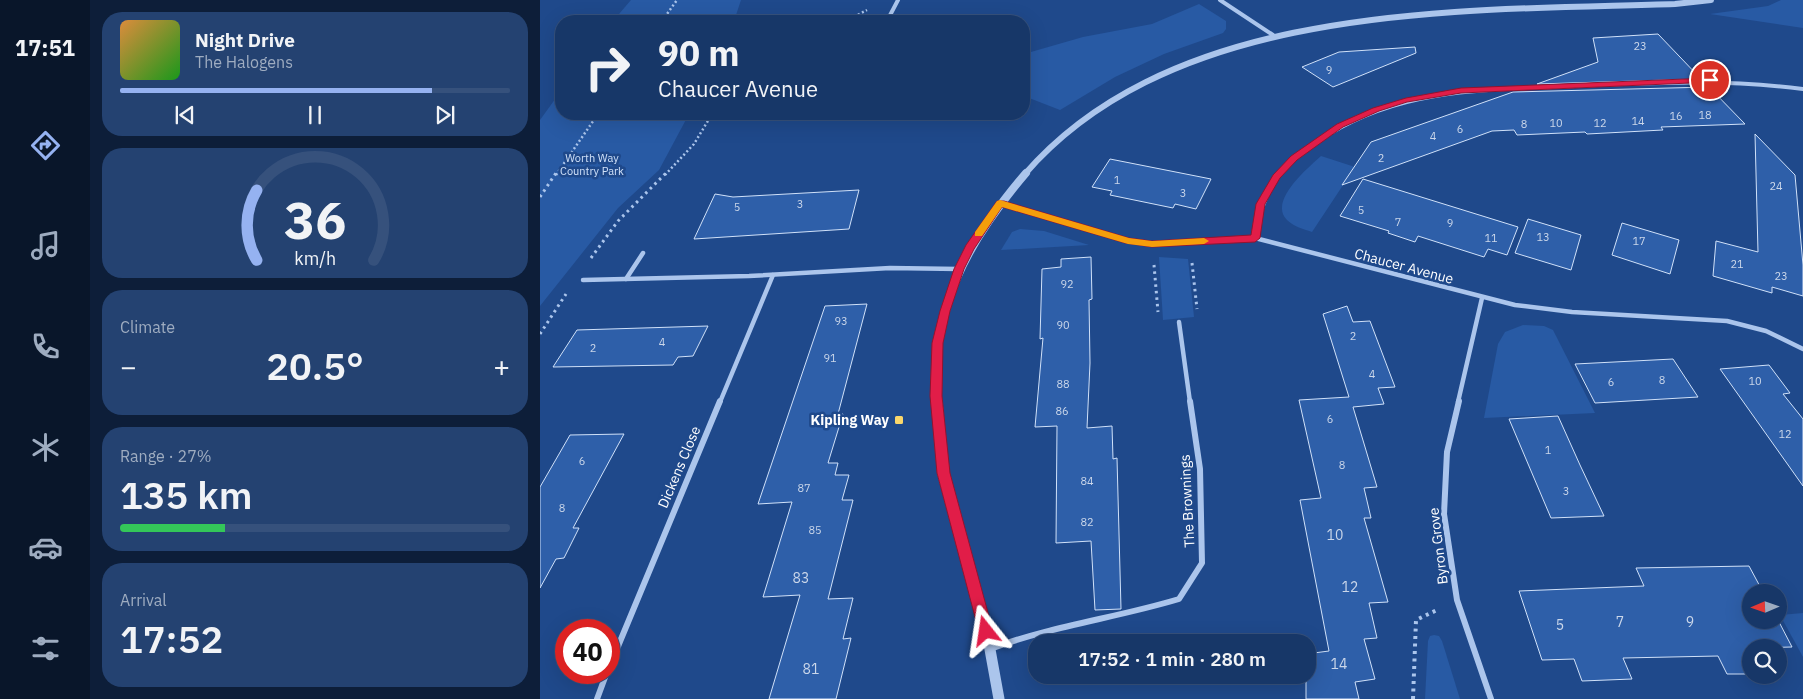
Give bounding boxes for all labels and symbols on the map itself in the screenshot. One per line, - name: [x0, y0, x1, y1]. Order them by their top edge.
- house number: 23: [1633, 39, 1647, 53]
- pin: [1689, 59, 1731, 101]
- house number: 9: [1326, 63, 1332, 77]
- house number: 18: [1698, 108, 1712, 122]
- house number: 16: [1669, 109, 1683, 123]
- house number: 14: [1631, 114, 1645, 128]
- house number: 10: [1549, 116, 1563, 130]
- house number: 12: [1593, 116, 1607, 130]
- house number: 8: [1521, 117, 1527, 131]
- house number: 6: [1457, 122, 1463, 136]
- house number: 4: [1430, 129, 1437, 143]
- park label: Worth Way Country Park: [560, 151, 624, 178]
- house number: 2: [1378, 151, 1384, 165]
- house number: 1: [1114, 173, 1121, 187]
- house number: 24: [1769, 179, 1783, 193]
- house number: 3: [1180, 186, 1186, 200]
- house number: 3: [797, 197, 803, 211]
- house number: 5: [734, 200, 740, 214]
- house number: 5: [1358, 203, 1364, 217]
- house number: 7: [1395, 215, 1401, 229]
- house number: 9: [1447, 216, 1453, 230]
- house number: 13: [1536, 230, 1550, 244]
- house number: 11: [1484, 231, 1498, 245]
- house number: 17: [1632, 234, 1646, 248]
- street label: Chaucer Avenue: [1352, 244, 1456, 288]
- house number: 21: [1730, 257, 1744, 271]
- house number: 23: [1774, 269, 1788, 283]
- house number: 92: [1060, 277, 1074, 291]
- house number: 93: [834, 314, 848, 328]
- house number: 90: [1056, 318, 1070, 332]
- house number: 2: [1350, 329, 1356, 343]
- house number: 4: [659, 335, 666, 349]
- house number: 2: [590, 341, 596, 355]
- house number: 91: [823, 351, 837, 365]
- house number: 4: [1369, 367, 1376, 381]
- house number: 8: [1659, 373, 1665, 387]
- house number: 10: [1748, 374, 1762, 388]
- house number: 6: [1608, 375, 1614, 389]
- house number: 88: [1056, 377, 1070, 391]
- house number: 86: [1055, 404, 1069, 418]
- place label: Kipling Way: [811, 411, 890, 429]
- house number: 6: [1327, 412, 1333, 426]
- marker: Kipling Way: [893, 414, 905, 426]
- street label: Dickens Close: [654, 423, 705, 511]
- house number: 12: [1778, 427, 1792, 441]
- house number: 1: [1545, 443, 1552, 457]
- house number: 6: [579, 454, 585, 468]
- street label: The Brownings: [1176, 454, 1198, 548]
- house number: 8: [1339, 458, 1345, 472]
- house number: 84: [1080, 474, 1094, 488]
- house number: 87: [797, 481, 811, 495]
- house number: 3: [1563, 484, 1569, 498]
- house number: 8: [559, 501, 565, 515]
- street label: Byron Grove: [1424, 506, 1452, 585]
- house number: 82: [1080, 515, 1094, 529]
- house number: 85: [808, 523, 822, 537]
- house number: 10: [1327, 526, 1343, 544]
- house number: 83: [793, 569, 809, 587]
- house number: 12: [1342, 578, 1358, 596]
- north arrow: [1742, 584, 1788, 629]
- position arrow: [959, 604, 1011, 656]
- house number: 7: [1616, 613, 1624, 631]
- house number: 9: [1686, 613, 1694, 631]
- house number: 5: [1556, 616, 1564, 634]
- speed limit sign: 40: [555, 619, 620, 684]
- house number: 14: [1331, 655, 1347, 673]
- house number: 81: [803, 660, 819, 678]

